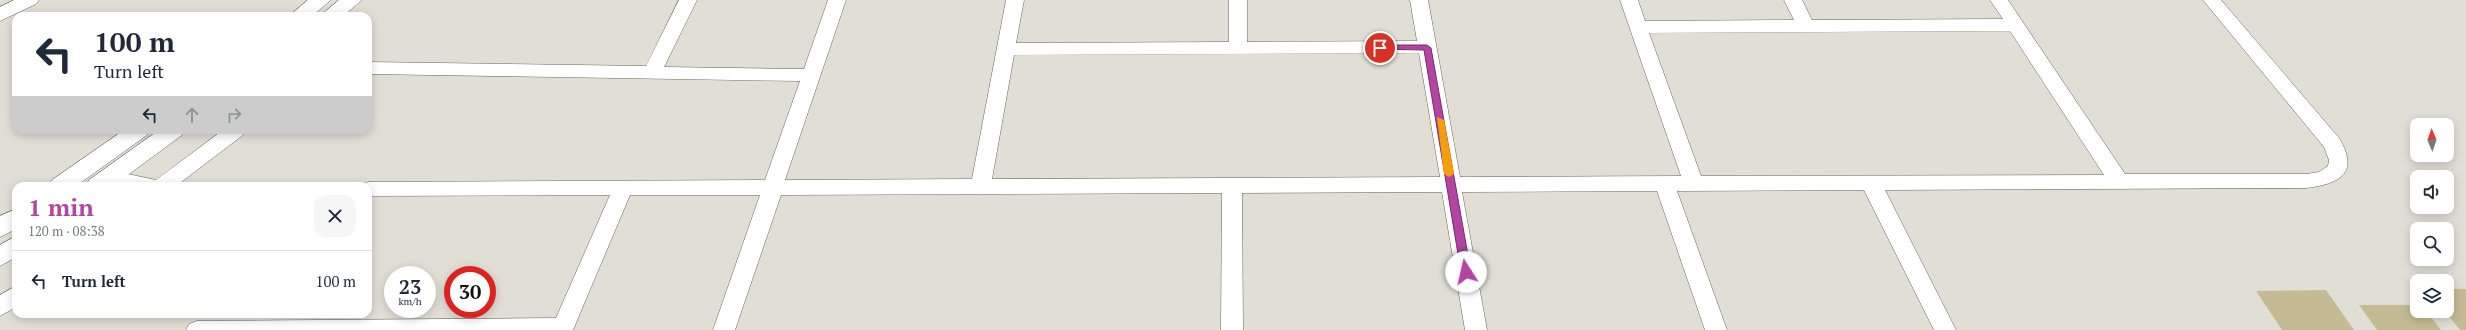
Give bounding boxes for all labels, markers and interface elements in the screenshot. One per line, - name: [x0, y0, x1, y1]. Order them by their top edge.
- text: 100 m: [94, 23, 175, 60]
- icon: left: [28, 28, 80, 80]
- pin: [1363, 31, 1397, 65]
- icon: arrive: [1369, 37, 1391, 59]
- text: Turn left: [94, 59, 164, 83]
- icon: left: [139, 104, 161, 126]
- icon: ahead: [181, 104, 203, 126]
- icon: right: [223, 104, 245, 126]
- north arrow: [2410, 118, 2454, 162]
- map controls: [2410, 118, 2454, 318]
- button: sound: [2410, 170, 2454, 214]
- text: 1 min: [28, 191, 94, 223]
- button: close: [314, 195, 356, 237]
- text: 120 m · 08:38: [28, 222, 105, 240]
- button: search: [2410, 222, 2454, 266]
- position arrow: [1445, 251, 1487, 293]
- speed limit sign: 30: [444, 266, 496, 318]
- icon: left: [28, 270, 50, 292]
- text: Turn left: [62, 271, 126, 291]
- text: 100 m: [315, 271, 356, 291]
- text: 23: [399, 273, 421, 300]
- button: layers: [2410, 274, 2454, 318]
- text: km/h: [398, 295, 422, 308]

